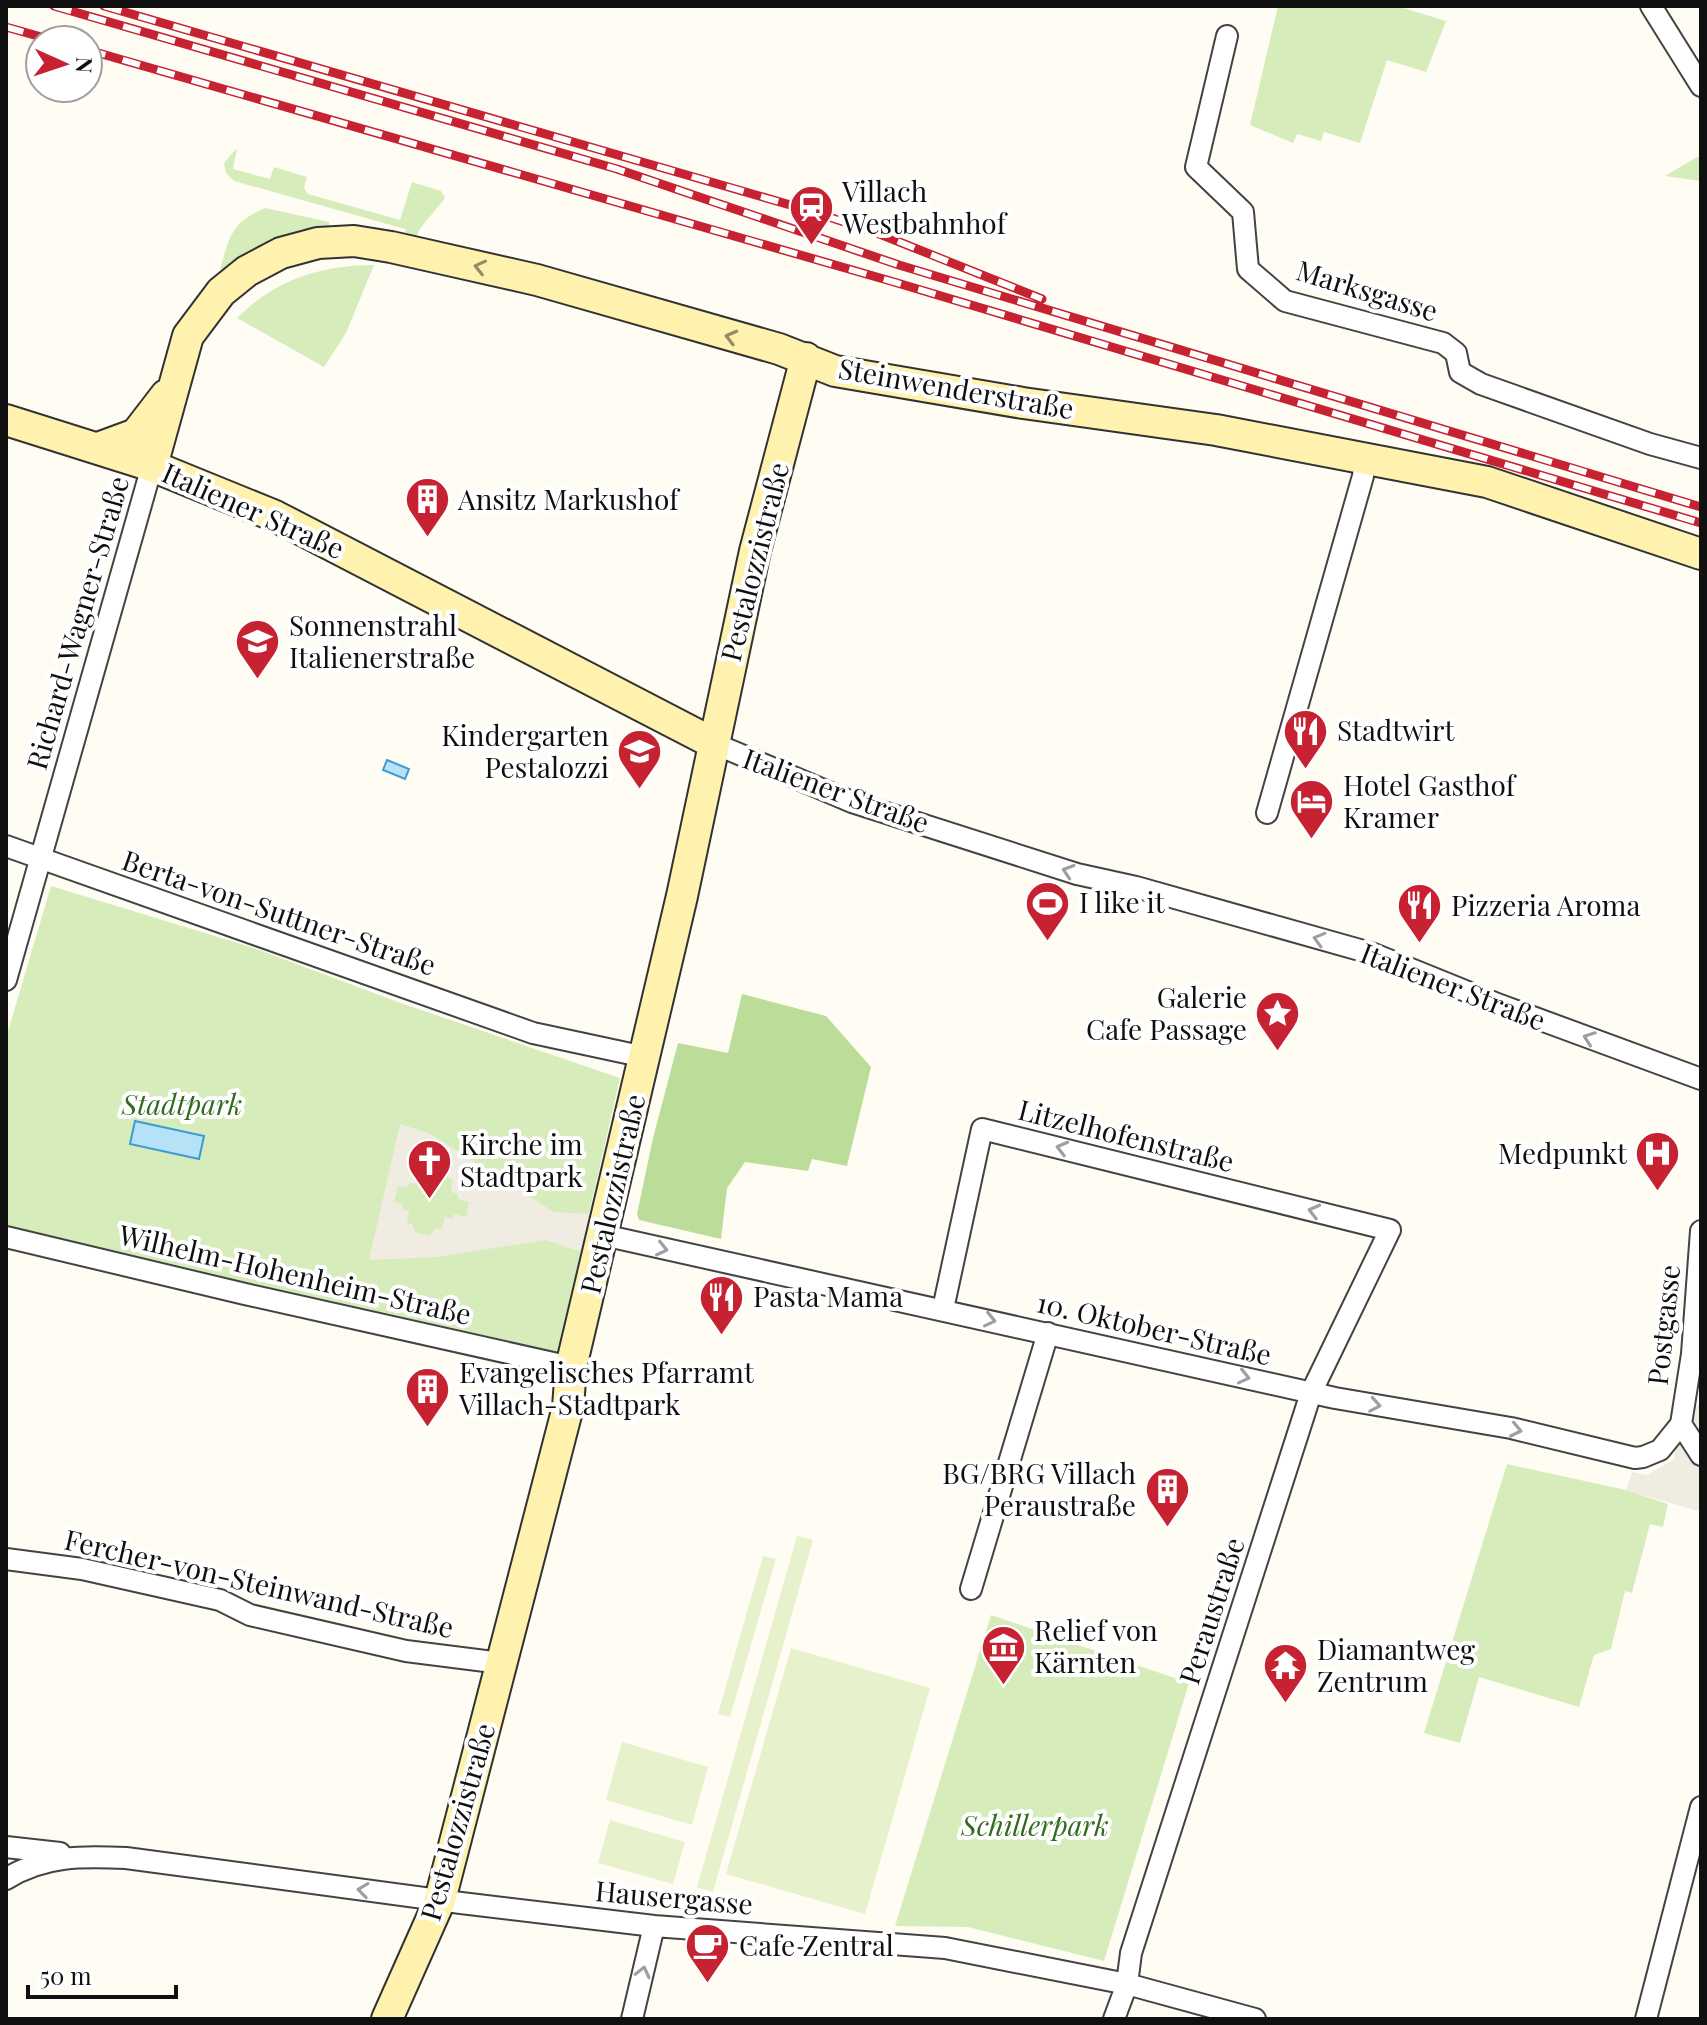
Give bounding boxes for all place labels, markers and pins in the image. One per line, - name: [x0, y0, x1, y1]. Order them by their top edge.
- place label: Villach Westbahnhof: [841, 172, 1009, 241]
- station icon: Villach Westbahnhof: [787, 184, 835, 247]
- building icon: Ansitz Markushof: [403, 476, 451, 539]
- place label: Ansitz Markushof: [457, 480, 681, 517]
- place label: Sonnenstrahl Italienerstraße: [289, 606, 475, 675]
- school or university icon: Sonnenstrahl Italienerstraße: [234, 618, 282, 681]
- restaurant icon: Stadtwirt: [1282, 707, 1330, 770]
- place label: Stadtwirt: [1337, 711, 1455, 748]
- place label: Kindergarten Pestalozzi: [441, 716, 609, 785]
- school or university icon: Kindergarten Pestalozzi: [616, 728, 664, 791]
- place label: Hotel Gasthof Kramer: [1343, 766, 1518, 835]
- hotel icon: Hotel Gasthof Kramer: [1288, 778, 1336, 841]
- sports icon: I like it: [1024, 879, 1072, 942]
- restaurant icon: Pizzeria Aroma: [1396, 882, 1444, 945]
- place label: I like it: [1079, 883, 1166, 920]
- place label: Pizzeria Aroma: [1451, 886, 1640, 923]
- place label: Galerie Cafe Passage: [1086, 978, 1247, 1047]
- place icon: Galerie Cafe Passage: [1254, 990, 1302, 1053]
- place label: Kirche im Stadtpark: [460, 1125, 583, 1194]
- hospital icon: Medpunkt: [1634, 1130, 1682, 1193]
- place label: Medpunkt: [1498, 1134, 1628, 1171]
- church icon: Kirche im Stadtpark: [405, 1137, 453, 1200]
- restaurant icon: Pasta Mama: [698, 1273, 746, 1336]
- place label: Pasta Mama: [753, 1277, 903, 1314]
- place label: Evangelisches Pfarramt Villach-Stadtpark: [458, 1353, 755, 1422]
- building icon: Evangelisches Pfarramt Villach-Stadtpark: [404, 1365, 452, 1428]
- place label: BG/BRG Villach Peraustraße: [942, 1454, 1137, 1523]
- building icon: BG/BRG Villach Peraustraße: [1143, 1466, 1191, 1529]
- place label: Relief von Kärnten: [1034, 1611, 1158, 1680]
- museum icon: Relief von Kärnten: [979, 1623, 1027, 1686]
- place label: Diamantweg Zentrum: [1317, 1630, 1475, 1699]
- temple icon: Diamantweg Zentrum: [1262, 1642, 1310, 1705]
- cafe icon: Cafe Zentral: [684, 1922, 732, 1985]
- place label: Cafe Zentral: [739, 1926, 894, 1963]

